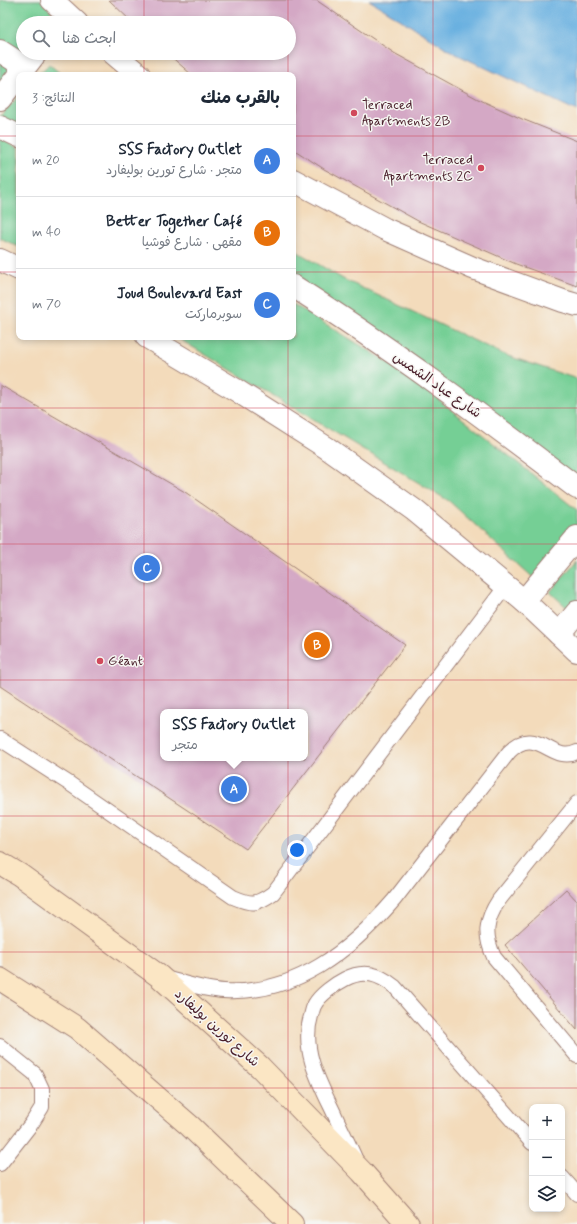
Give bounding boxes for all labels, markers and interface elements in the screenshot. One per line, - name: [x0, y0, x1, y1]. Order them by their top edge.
- search box: [16, 16, 296, 60]
- icon: search: [30, 27, 52, 49]
- text: ابحث هنا: [62, 29, 116, 49]
- text: بالقرب منك: [201, 87, 280, 109]
- text: النتائج: 3: [32, 90, 75, 107]
- place label: Terraced Apartments 2B: [362, 96, 450, 131]
- marker: Terraced Apartments 2B: [349, 108, 359, 118]
- text: SSS Factory Outlet: [119, 140, 242, 160]
- place label: Terraced Apartments 2C: [384, 151, 473, 186]
- text: 20 m: [32, 152, 60, 169]
- text: A: [263, 152, 271, 169]
- text: متجر · شارع تورين بوليفارد: [106, 162, 242, 179]
- marker: Terraced Apartments 2C: [476, 163, 486, 173]
- text: Better Together Café: [106, 212, 242, 232]
- text: 40 m: [32, 224, 61, 241]
- text: B: [263, 224, 271, 241]
- text: مقهى · شارع فوشيا: [142, 234, 242, 251]
- text: Joud Boulevard East: [117, 284, 242, 304]
- text: 70 m: [32, 296, 61, 313]
- text: C: [262, 296, 272, 313]
- text: سوبرماركت: [185, 306, 242, 323]
- street label: شارع عباد الشمس: [389, 348, 485, 422]
- pin: C: [134, 553, 160, 583]
- pin: B: [304, 630, 330, 660]
- place label: Géant: [108, 652, 143, 670]
- marker: Géant: [95, 656, 105, 666]
- popup: [160, 709, 308, 761]
- text: SSS Factory Outlet: [172, 715, 296, 735]
- text: متجر: [172, 737, 198, 754]
- pin: A: [221, 774, 247, 804]
- your location: [287, 840, 307, 860]
- street label: شارع تورين بوليفارد: [171, 985, 263, 1071]
- map controls: [529, 1104, 565, 1212]
- button: +: [529, 1104, 565, 1140]
- button: −: [529, 1140, 565, 1176]
- button: layers: [529, 1176, 565, 1212]

